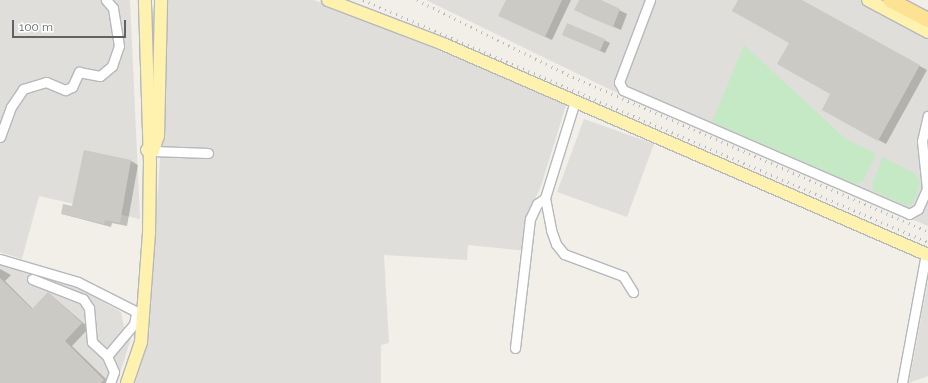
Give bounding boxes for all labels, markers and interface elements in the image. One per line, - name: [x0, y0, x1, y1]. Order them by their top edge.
- scale bar: [14, 12, 128, 38]
- text: 100 m: [19, 20, 53, 34]

